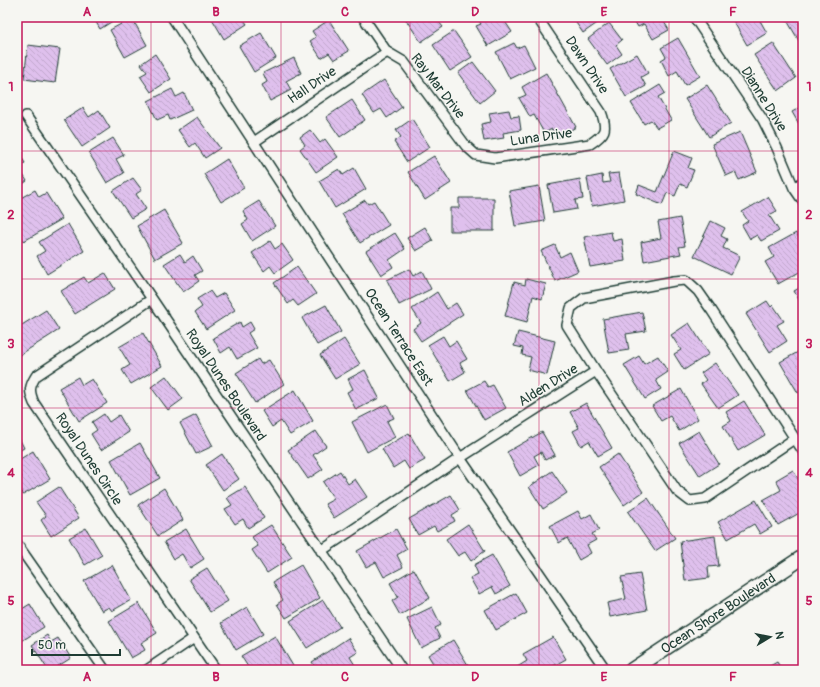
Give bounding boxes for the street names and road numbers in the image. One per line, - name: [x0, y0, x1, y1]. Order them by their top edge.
- street label: Dawn Drive: [562, 33, 612, 97]
- street label: Ray Mar Drive: [407, 50, 469, 122]
- street label: Hall Drive: [284, 63, 340, 107]
- street label: Dianne Drive: [737, 64, 791, 135]
- street label: Luna Drive: [509, 124, 573, 150]
- street label: Ocean Terrace East: [361, 285, 437, 389]
- street label: Royal Dunes Boulevard: [182, 326, 270, 444]
- street label: Alden Drive: [515, 360, 581, 410]
- street label: Royal Dunes Circle: [52, 410, 126, 508]
- street label: Ocean Shore Boulevard: [657, 569, 779, 657]

